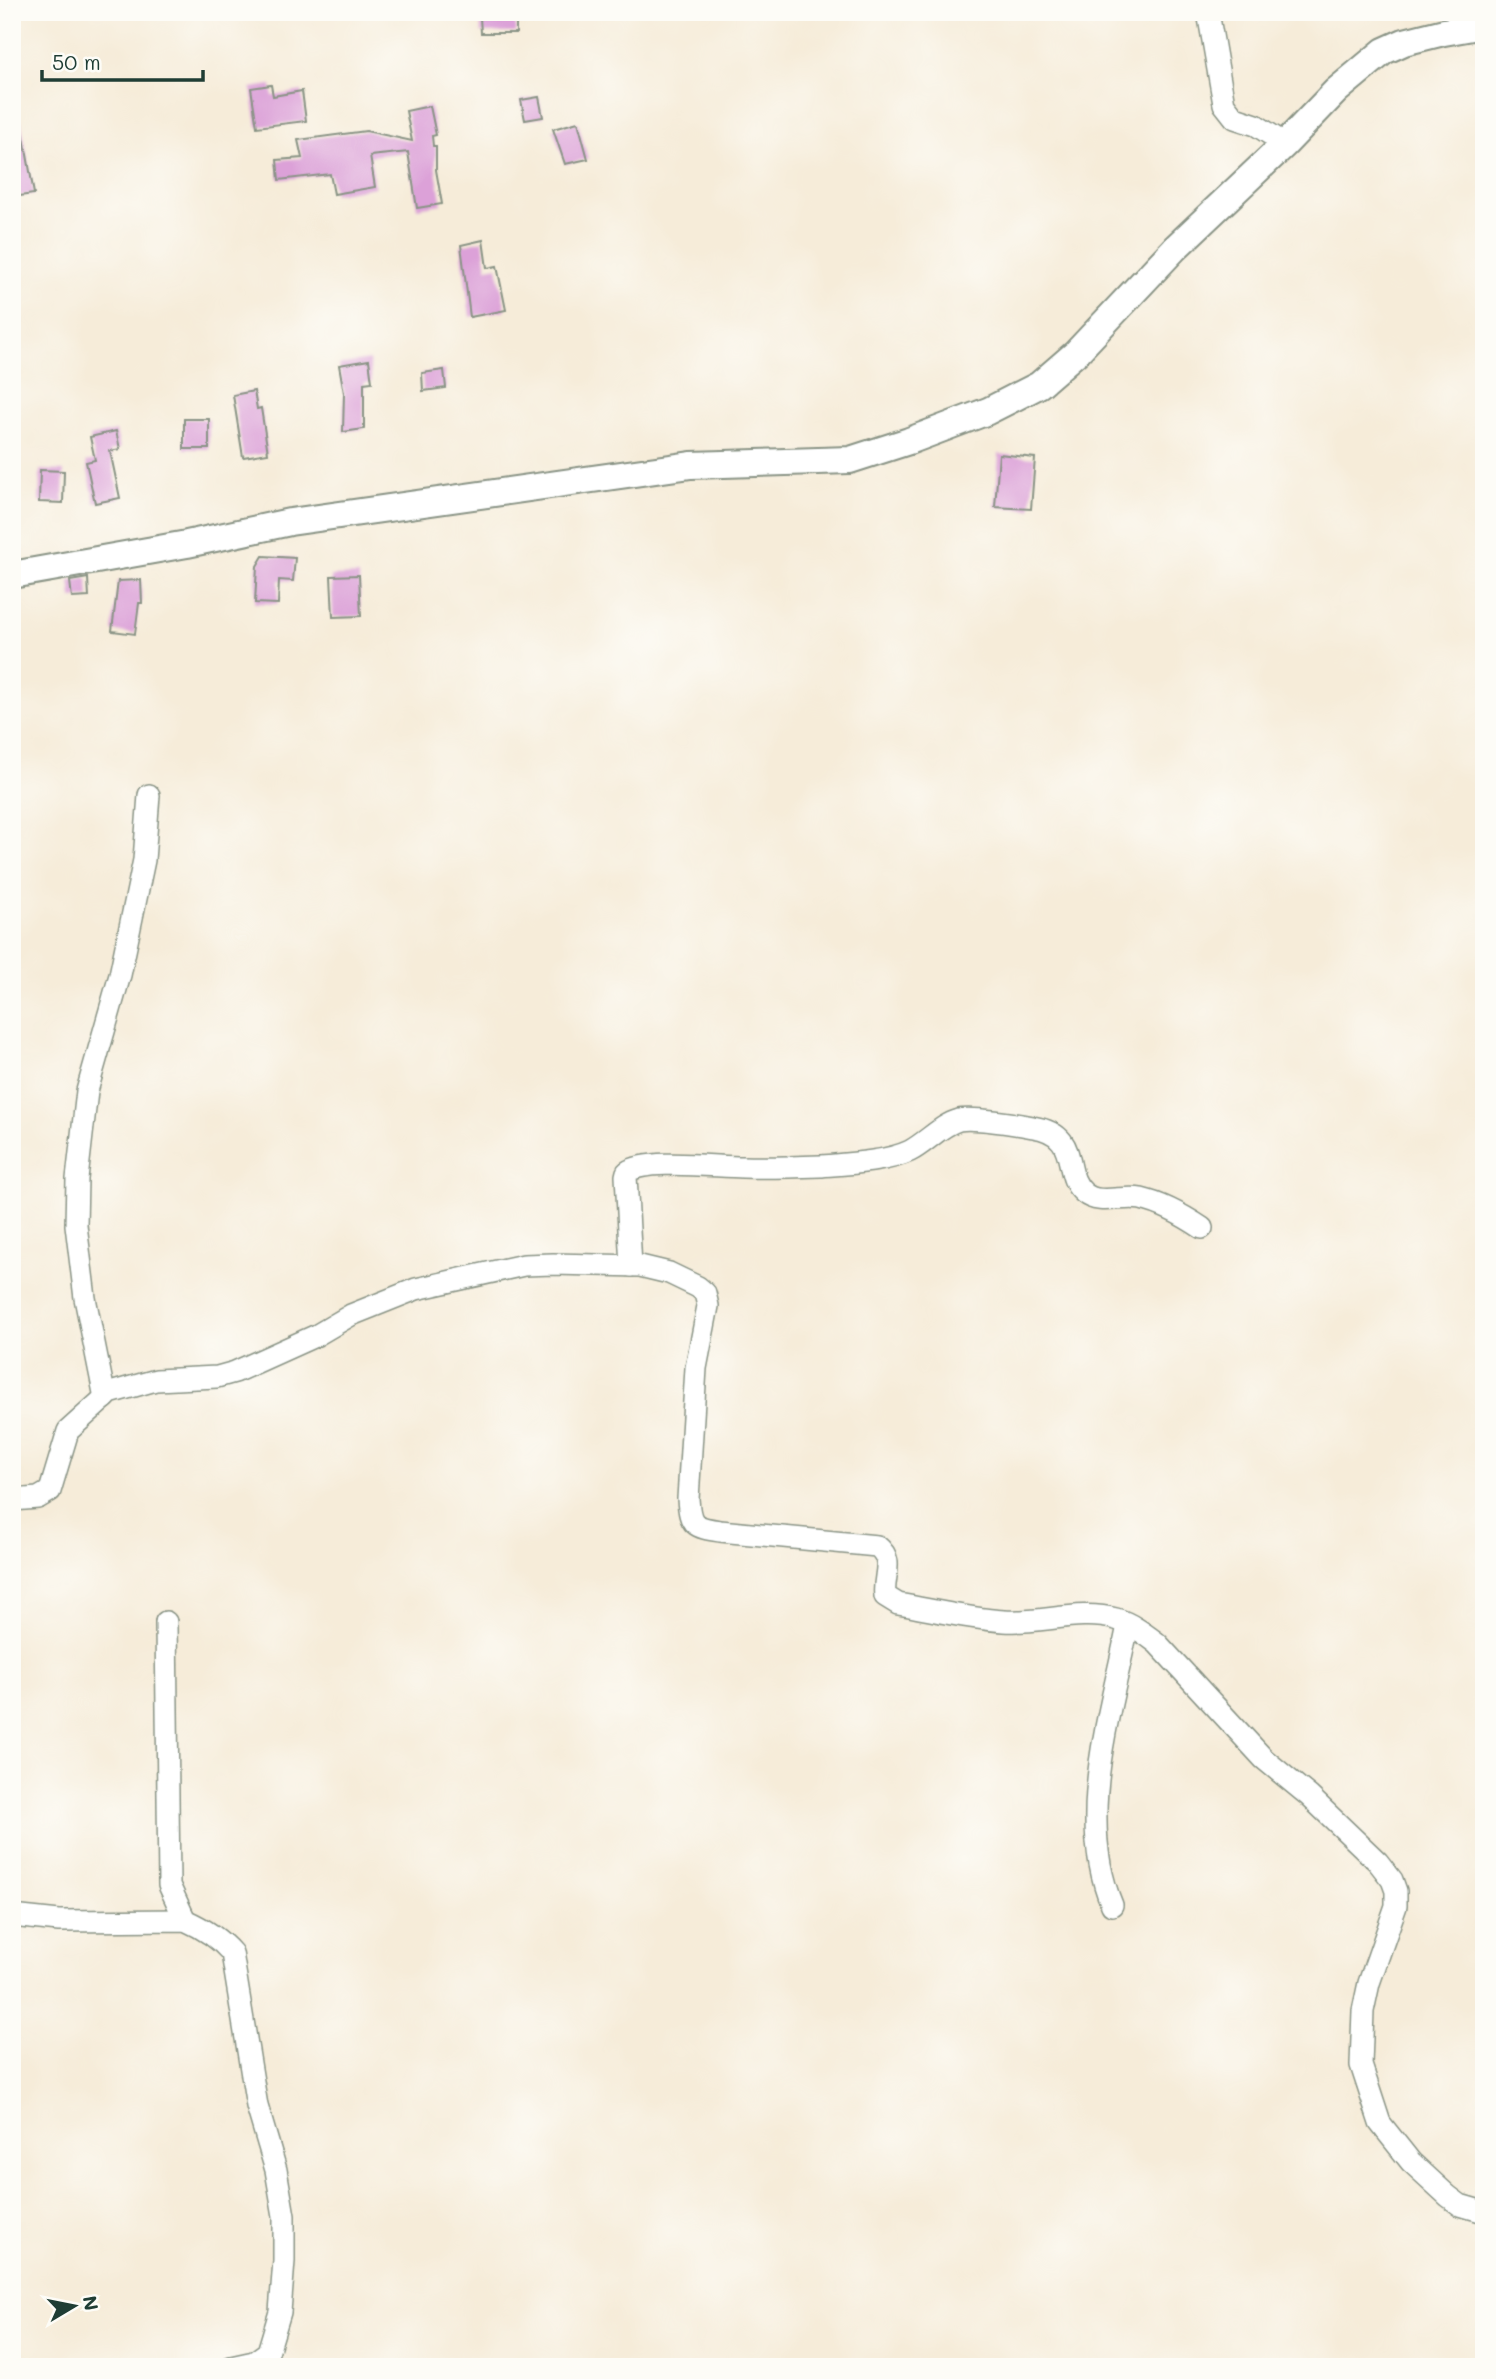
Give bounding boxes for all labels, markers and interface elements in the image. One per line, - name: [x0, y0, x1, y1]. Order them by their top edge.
- scale bar: [42, 38, 203, 82]
- text: 50 m: [52, 48, 101, 75]
- north arrow: [38, 2270, 108, 2340]
- text: N: [78, 2294, 105, 2312]

